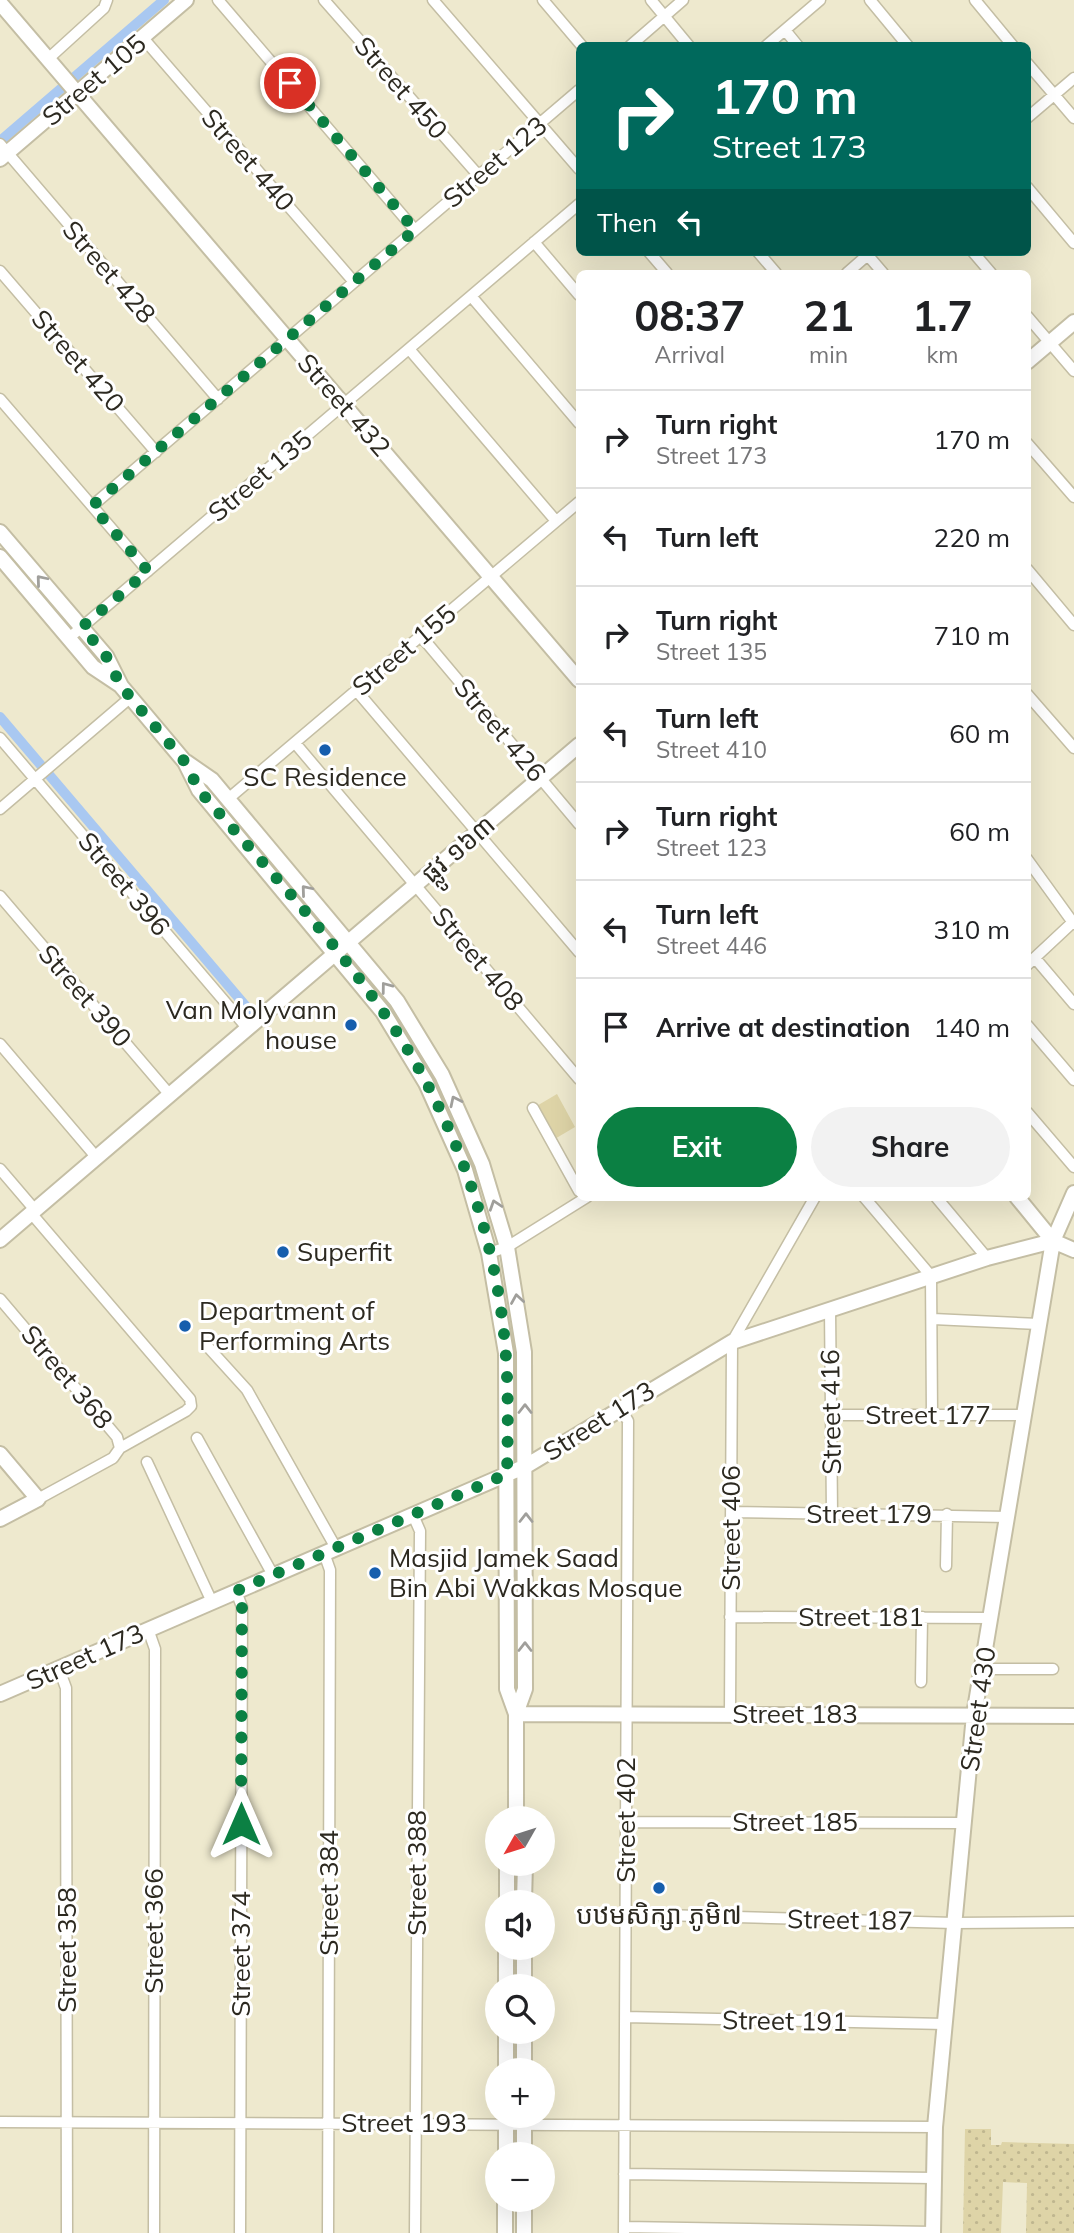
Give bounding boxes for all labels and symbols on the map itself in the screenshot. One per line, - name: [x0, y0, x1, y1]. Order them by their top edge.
- street label: Street 105: [35, 27, 152, 133]
- street label: Street 450: [348, 29, 455, 146]
- pin: [260, 53, 320, 113]
- street label: Street 440: [195, 101, 302, 218]
- street label: Street 123: [436, 109, 553, 215]
- street label: Street 428: [56, 213, 163, 330]
- street label: Street 420: [25, 302, 132, 419]
- street label: Street 432: [291, 346, 398, 463]
- street label: Street 135: [201, 423, 318, 529]
- one-way arrow: [37, 575, 49, 588]
- street label: Street 155: [345, 597, 462, 703]
- street label: Street 426: [447, 671, 553, 788]
- marker: SC Residence: [317, 742, 333, 758]
- place label: SC Residence: [243, 760, 407, 793]
- street label: ផ្លូវ ១៦៣: [414, 808, 506, 895]
- street label: Street 396: [71, 825, 177, 942]
- one-way arrow: [302, 886, 314, 899]
- street label: Street 408: [425, 900, 531, 1017]
- street label: Street 390: [32, 937, 139, 1054]
- one-way arrow: [382, 982, 395, 995]
- place label: Van Molyvann house: [166, 993, 337, 1056]
- marker: Van Molyvann house: [343, 1017, 359, 1033]
- one-way arrow: [449, 1096, 463, 1108]
- one-way arrow: [489, 1200, 504, 1212]
- place label: Superfit: [297, 1235, 392, 1268]
- marker: Superfit: [275, 1244, 291, 1260]
- place label: Department of Performing Arts: [199, 1294, 390, 1357]
- one-way arrow: [510, 1294, 525, 1305]
- street label: Street 368: [14, 1318, 120, 1435]
- marker: Department of Performing Arts: [177, 1318, 193, 1334]
- street label: Street 416: [813, 1349, 848, 1475]
- street label: Street 173: [537, 1373, 661, 1468]
- street label: Street 177: [865, 1398, 991, 1431]
- one-way arrow: [517, 1403, 533, 1414]
- street label: Street 406: [714, 1465, 747, 1591]
- street label: Street 179: [806, 1497, 932, 1530]
- one-way arrow: [518, 1512, 534, 1522]
- place label: Masjid Jamek Saad Bin Abi Wakkas Mosque: [389, 1541, 682, 1604]
- marker: Masjid Jamek Saad Bin Abi Wakkas Mosque: [367, 1565, 383, 1581]
- street label: Street 181: [798, 1600, 924, 1633]
- street label: Street 173: [21, 1616, 149, 1697]
- one-way arrow: [517, 1642, 533, 1652]
- street label: Street 430: [952, 1644, 1003, 1773]
- street label: Street 183: [732, 1697, 858, 1730]
- street label: Street 402: [609, 1757, 642, 1883]
- position arrow: [204, 1787, 278, 1861]
- street label: Street 185: [732, 1805, 858, 1838]
- north arrow: [485, 1806, 555, 1876]
- street label: Street 388: [400, 1810, 433, 1936]
- street label: Street 384: [312, 1830, 345, 1956]
- street label: Street 366: [137, 1868, 170, 1994]
- marker: បឋមសិក្សា ភូមិ៧: [651, 1880, 667, 1896]
- street label: Street 358: [50, 1887, 83, 2013]
- street label: Street 374: [224, 1891, 257, 2017]
- place label: បឋមសិក្សា ភូមិ៧: [576, 1898, 742, 1932]
- street label: Street 187: [787, 1902, 913, 1937]
- street label: Street 191: [722, 2003, 848, 2038]
- street label: Street 193: [341, 2106, 467, 2139]

